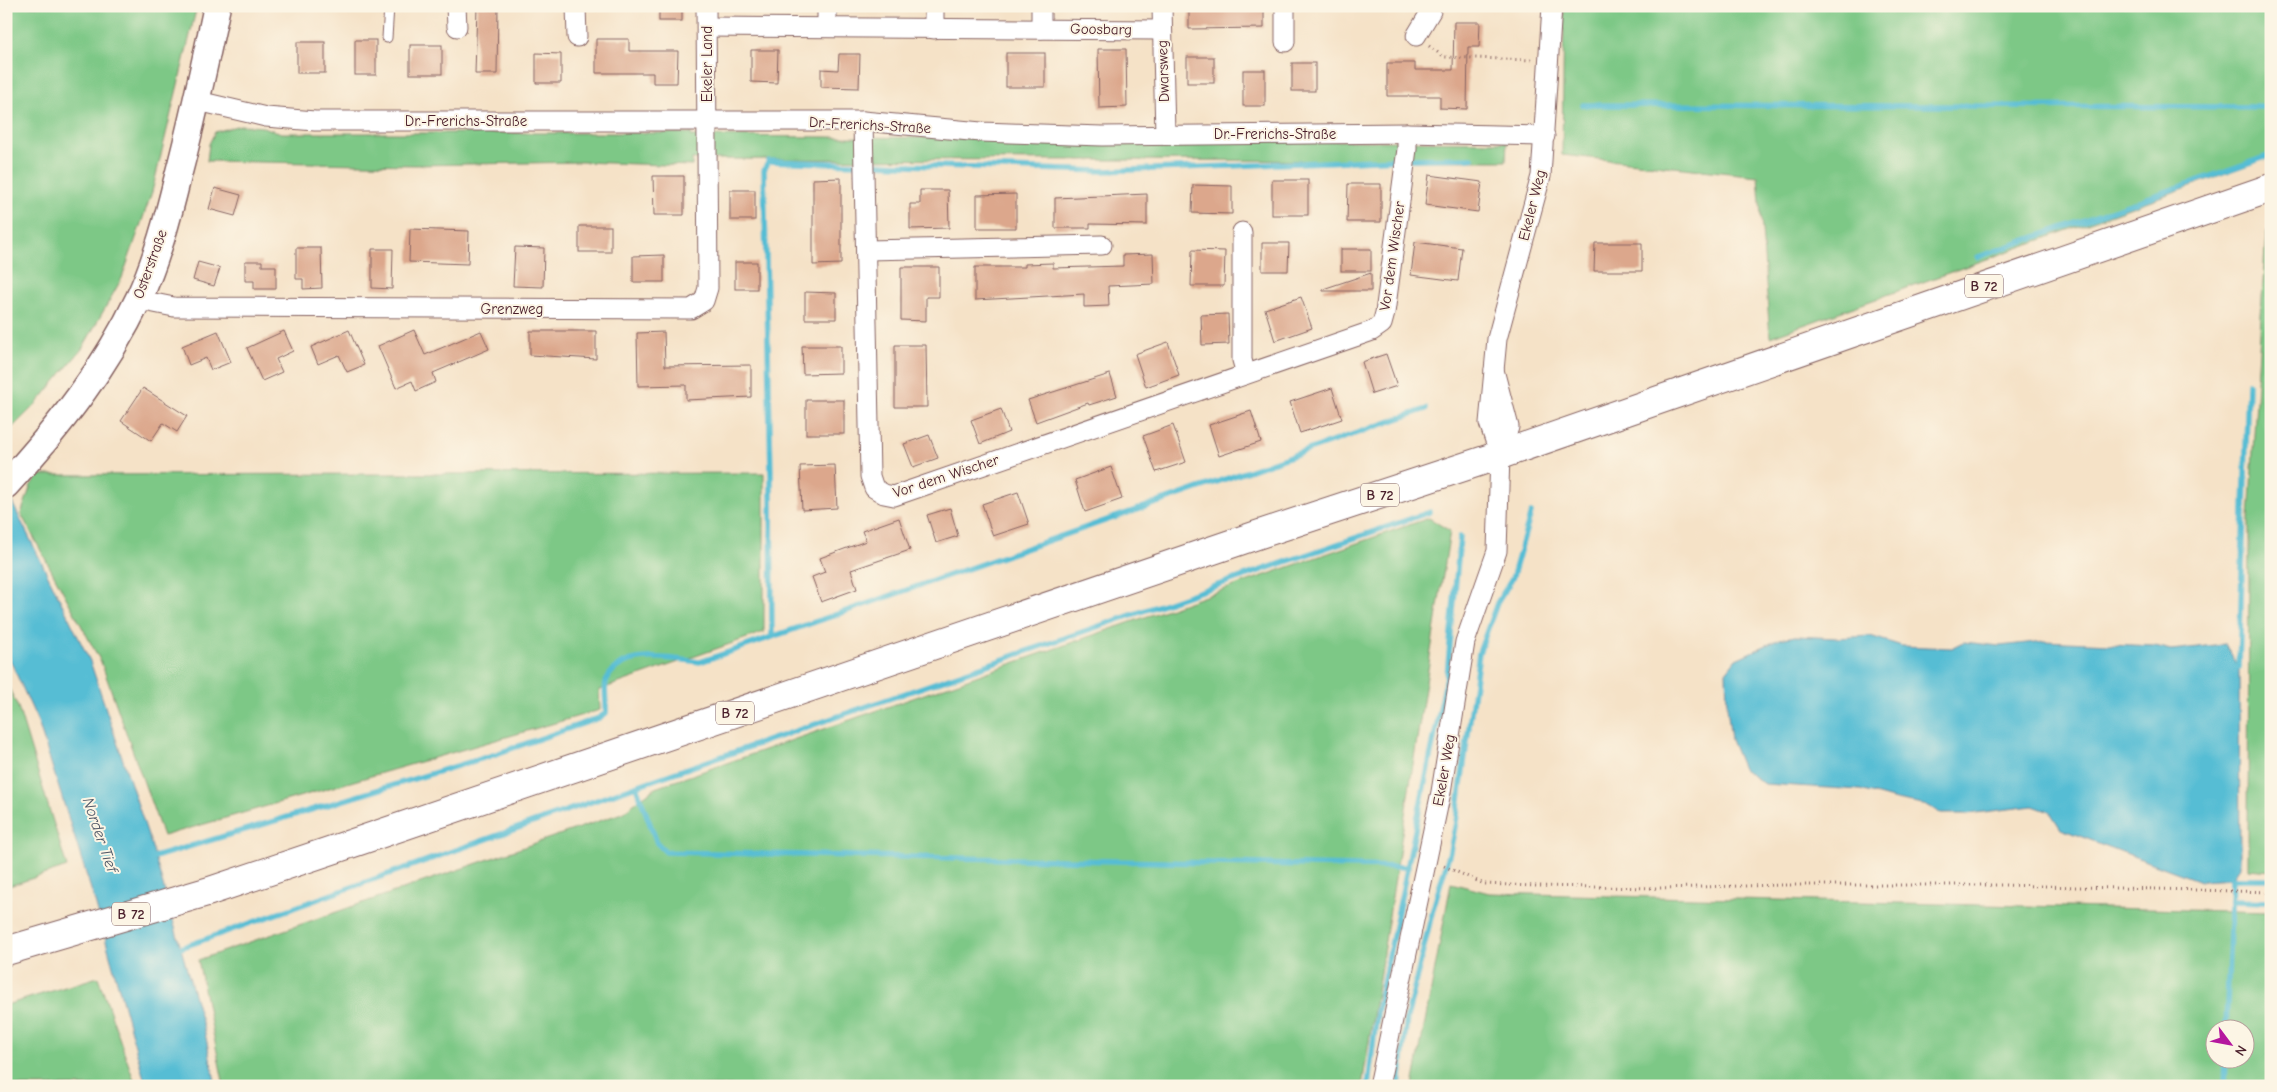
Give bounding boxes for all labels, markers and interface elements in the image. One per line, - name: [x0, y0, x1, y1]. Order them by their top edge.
- street label: Goosbarg: [1070, 19, 1132, 39]
- street label: Ekeler Land: [698, 26, 716, 102]
- street label: Dwarsweg: [1153, 40, 1173, 102]
- street label: Dr.-Frerichs-Straße: [405, 112, 528, 130]
- street label: Dr.-Frerichs-Straße: [808, 113, 932, 137]
- street label: Dr.-Frerichs-Straße: [1214, 125, 1337, 143]
- street label: Ekeler Weg: [1514, 168, 1550, 242]
- street label: Vor dem Wischer: [1375, 200, 1409, 312]
- street label: Osterstraße: [129, 226, 171, 301]
- road number: B 72: [1965, 274, 2003, 298]
- street label: Grenzweg: [481, 300, 543, 318]
- street label: Vor dem Wischer: [891, 450, 1001, 502]
- road number: B 72: [1361, 484, 1399, 506]
- road number: B 72: [716, 701, 754, 724]
- street label: Ekeler Weg: [1429, 733, 1459, 807]
- water label: Norder Tief: [79, 795, 122, 877]
- road number: B 72: [112, 902, 150, 926]
- north arrow: [2204, 1020, 2254, 1070]
- text: N: [2231, 1042, 2250, 1059]

